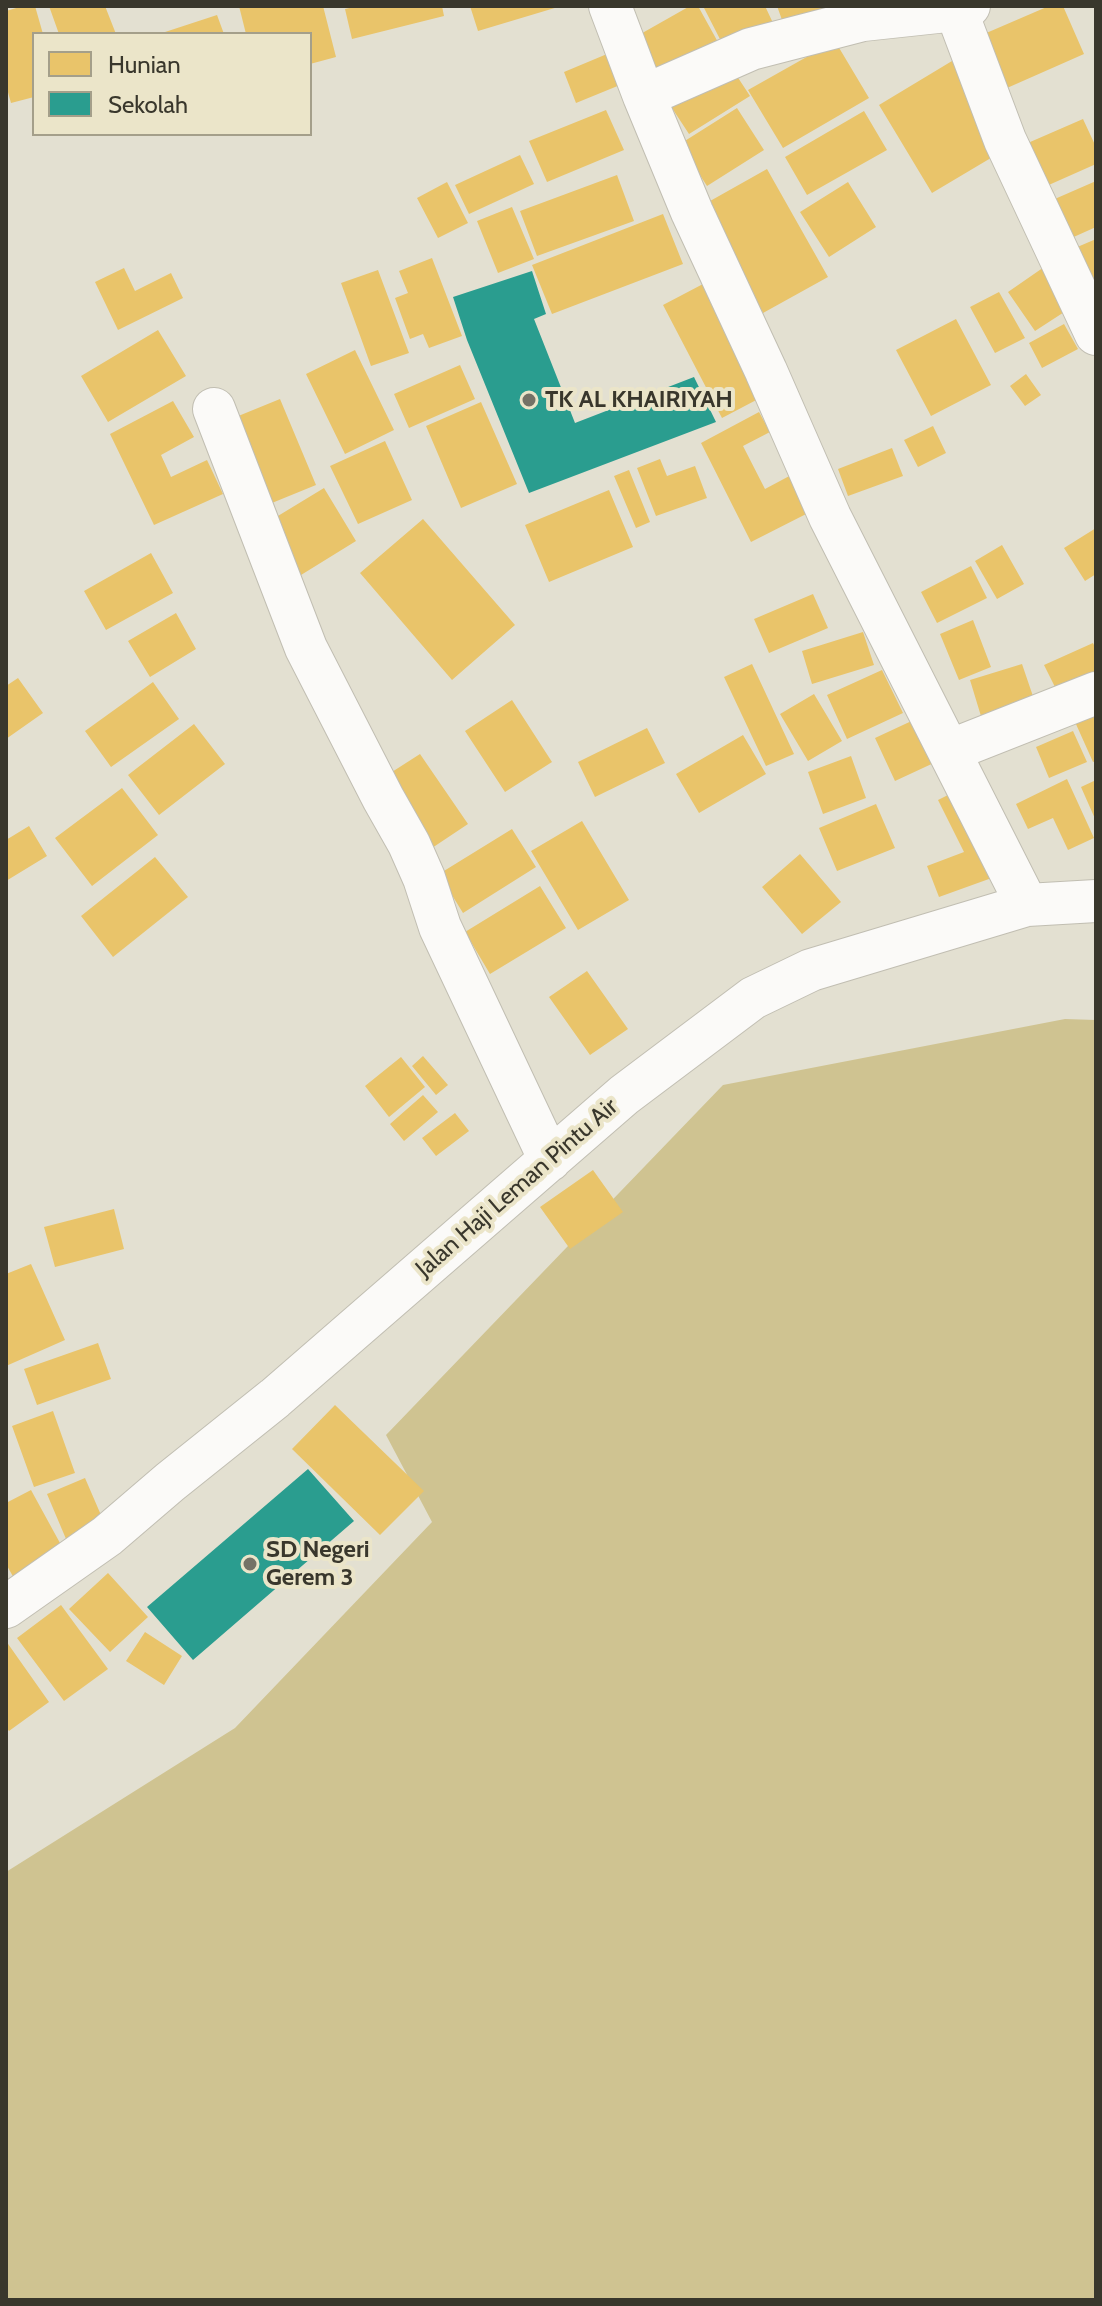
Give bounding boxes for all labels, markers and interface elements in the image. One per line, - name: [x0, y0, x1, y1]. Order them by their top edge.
- legend: [32, 32, 312, 136]
- text: Hunian: [108, 50, 181, 79]
- text: Sekolah: [108, 90, 188, 119]
- place label: TK AL KHAIRIYAH: [545, 386, 733, 414]
- marker: TK AL KHAIRIYAH: [520, 391, 538, 409]
- street label: Jalan Haji Leman Pintu Air: [410, 1092, 624, 1284]
- place label: SD Negeri Gerem 3: [266, 1536, 370, 1592]
- marker: SD Negeri Gerem 3: [241, 1555, 259, 1573]

